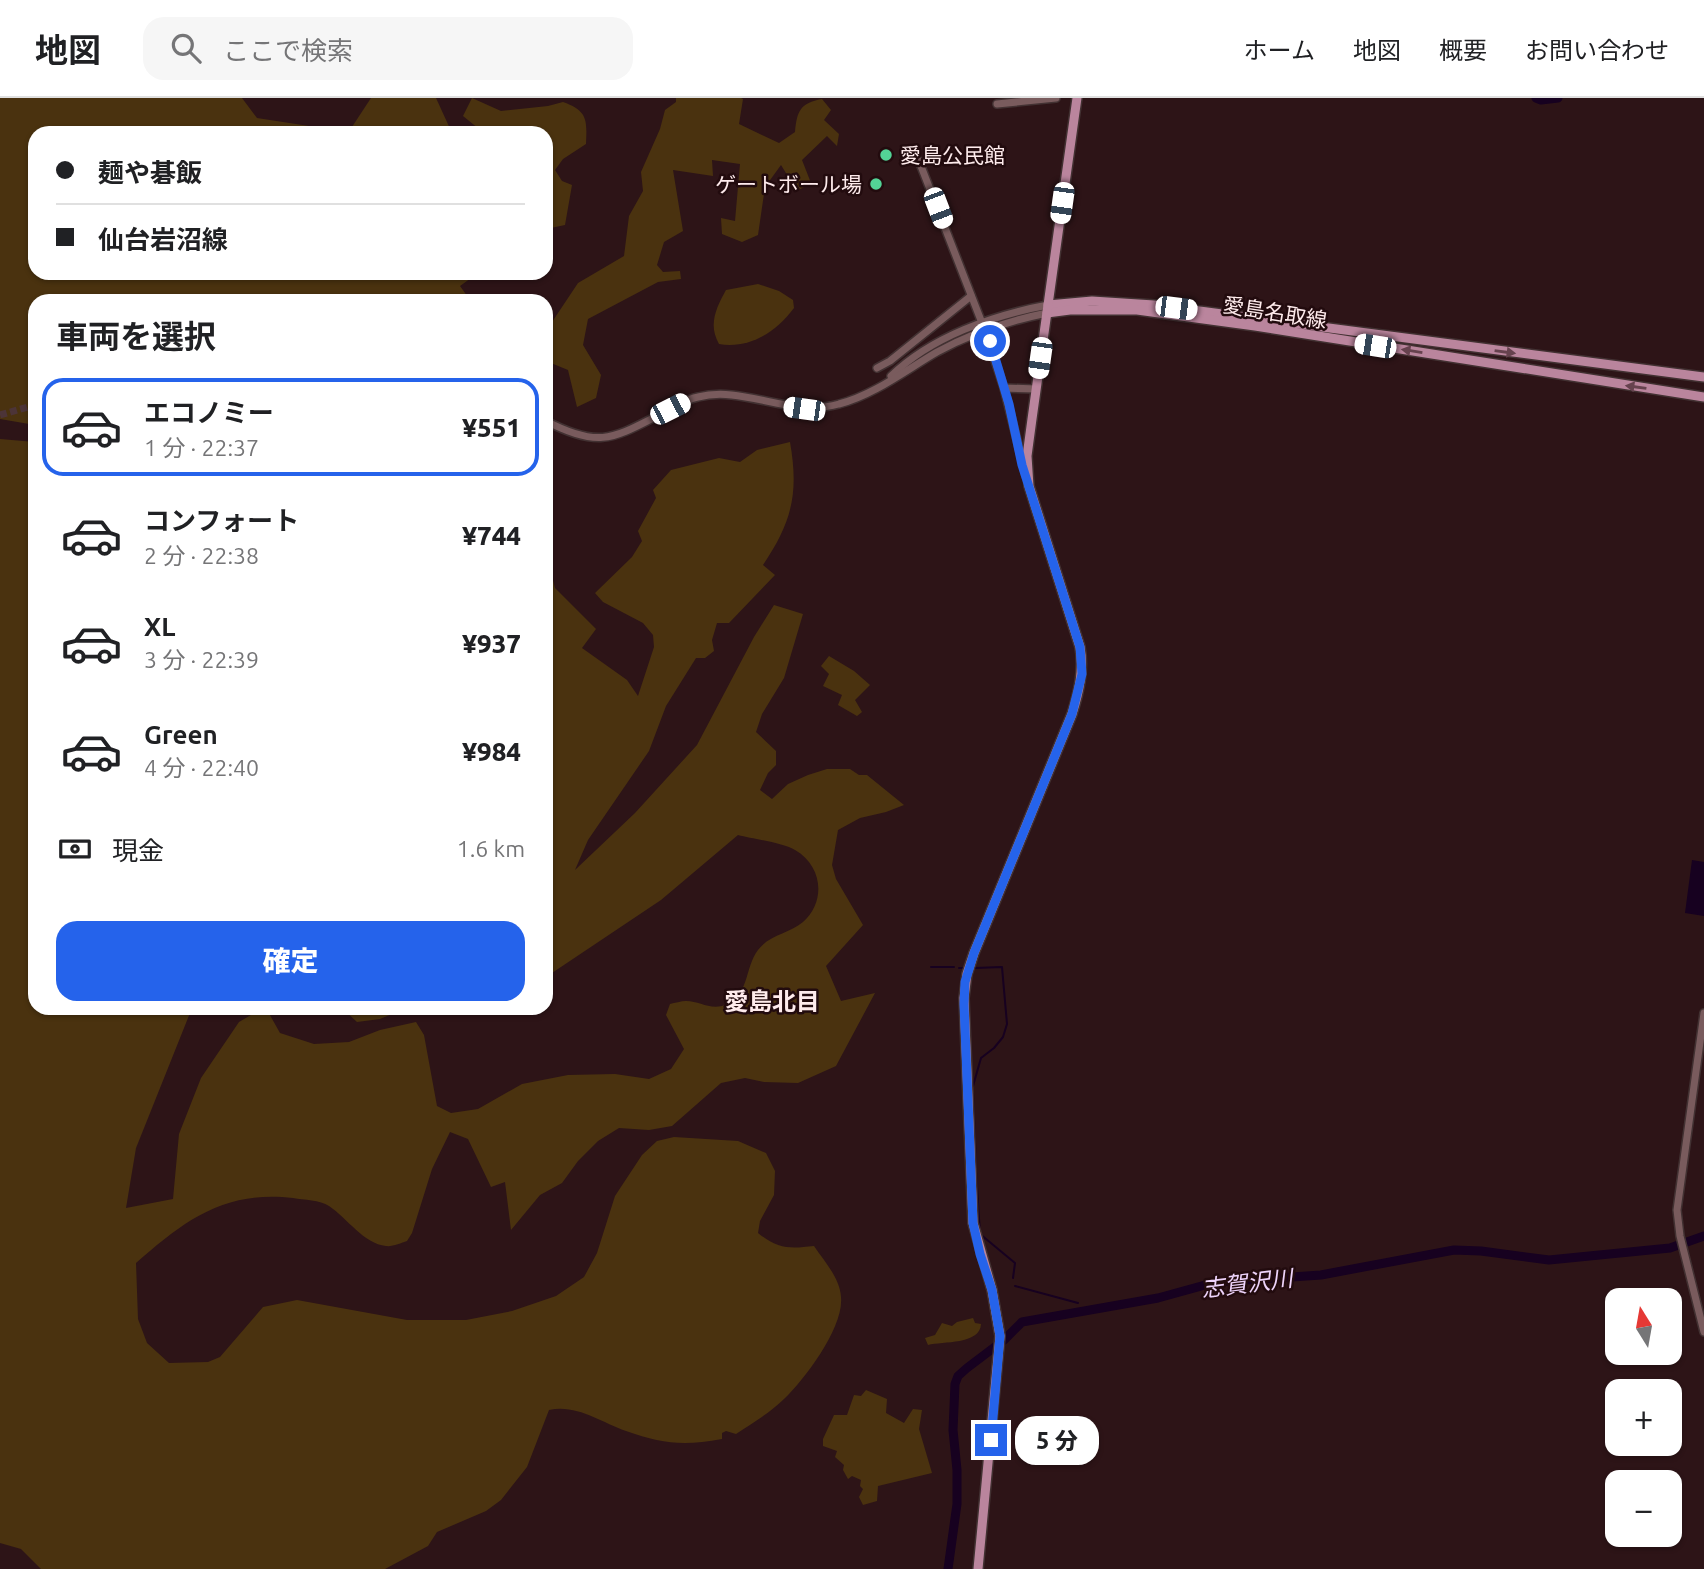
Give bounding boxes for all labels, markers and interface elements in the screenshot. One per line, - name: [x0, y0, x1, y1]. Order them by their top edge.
- search box: [143, 17, 633, 80]
- icon: search: [167, 29, 205, 67]
- text: 地図: [35, 31, 101, 68]
- text: ここで検索: [223, 36, 353, 65]
- text: ホーム: [1244, 37, 1315, 64]
- text: 地図: [1353, 37, 1401, 64]
- text: 概要: [1439, 37, 1487, 64]
- text: お問い合わせ: [1525, 37, 1669, 64]
- place label: 愛島公民館: [900, 143, 1005, 167]
- marker: 愛島公民館: [878, 147, 894, 163]
- text: 麺や碁飯: [98, 158, 202, 187]
- place label: ゲートボール場: [715, 172, 862, 196]
- marker: ゲートボール場: [868, 176, 884, 192]
- car: [1049, 181, 1076, 225]
- car: [921, 185, 956, 231]
- text: 仙台岩沼線: [98, 225, 228, 254]
- street label: 愛島名取線: [1221, 292, 1329, 332]
- car: [1154, 295, 1199, 321]
- text: 車両を選択: [56, 318, 216, 354]
- route start: [974, 325, 1006, 357]
- car: [1353, 332, 1398, 360]
- car: [1027, 336, 1054, 380]
- one-way arrow: [1401, 345, 1423, 356]
- one-way arrow: [1494, 347, 1516, 358]
- one-way arrow: [1625, 381, 1647, 392]
- car: [647, 390, 694, 428]
- icon: car: [60, 396, 123, 459]
- car: [782, 396, 827, 422]
- text: エコノミー: [144, 398, 274, 427]
- text: ¥551: [462, 413, 521, 442]
- text: 1 分 · 22:37: [144, 435, 259, 460]
- icon: car: [60, 504, 123, 567]
- text: コンフォート: [144, 506, 299, 535]
- text: ¥744: [462, 521, 521, 550]
- text: 2 分 · 22:38: [144, 543, 259, 568]
- icon: car: [60, 612, 123, 675]
- text: XL: [144, 612, 175, 641]
- text: ¥937: [462, 629, 521, 658]
- text: 3 分 · 22:39: [144, 647, 259, 672]
- icon: car: [60, 720, 123, 783]
- text: Green: [144, 720, 218, 749]
- text: ¥984: [462, 737, 521, 766]
- text: 4 分 · 22:40: [144, 755, 259, 780]
- icon: cash: [56, 830, 94, 868]
- text: 現金: [112, 836, 164, 865]
- text: 1.6 km: [457, 836, 525, 861]
- button: 確定: [56, 921, 525, 1001]
- district label: 愛島北目: [724, 988, 820, 1015]
- water label: 志賀沢川: [1200, 1265, 1297, 1301]
- north arrow: [1605, 1288, 1682, 1365]
- map controls: [1605, 1288, 1682, 1547]
- button: +: [1605, 1379, 1682, 1456]
- callout: 5 分: [1016, 1416, 1100, 1464]
- route end: [975, 1424, 1007, 1456]
- text: 5 分: [1036, 1428, 1078, 1453]
- button: −: [1605, 1470, 1682, 1547]

